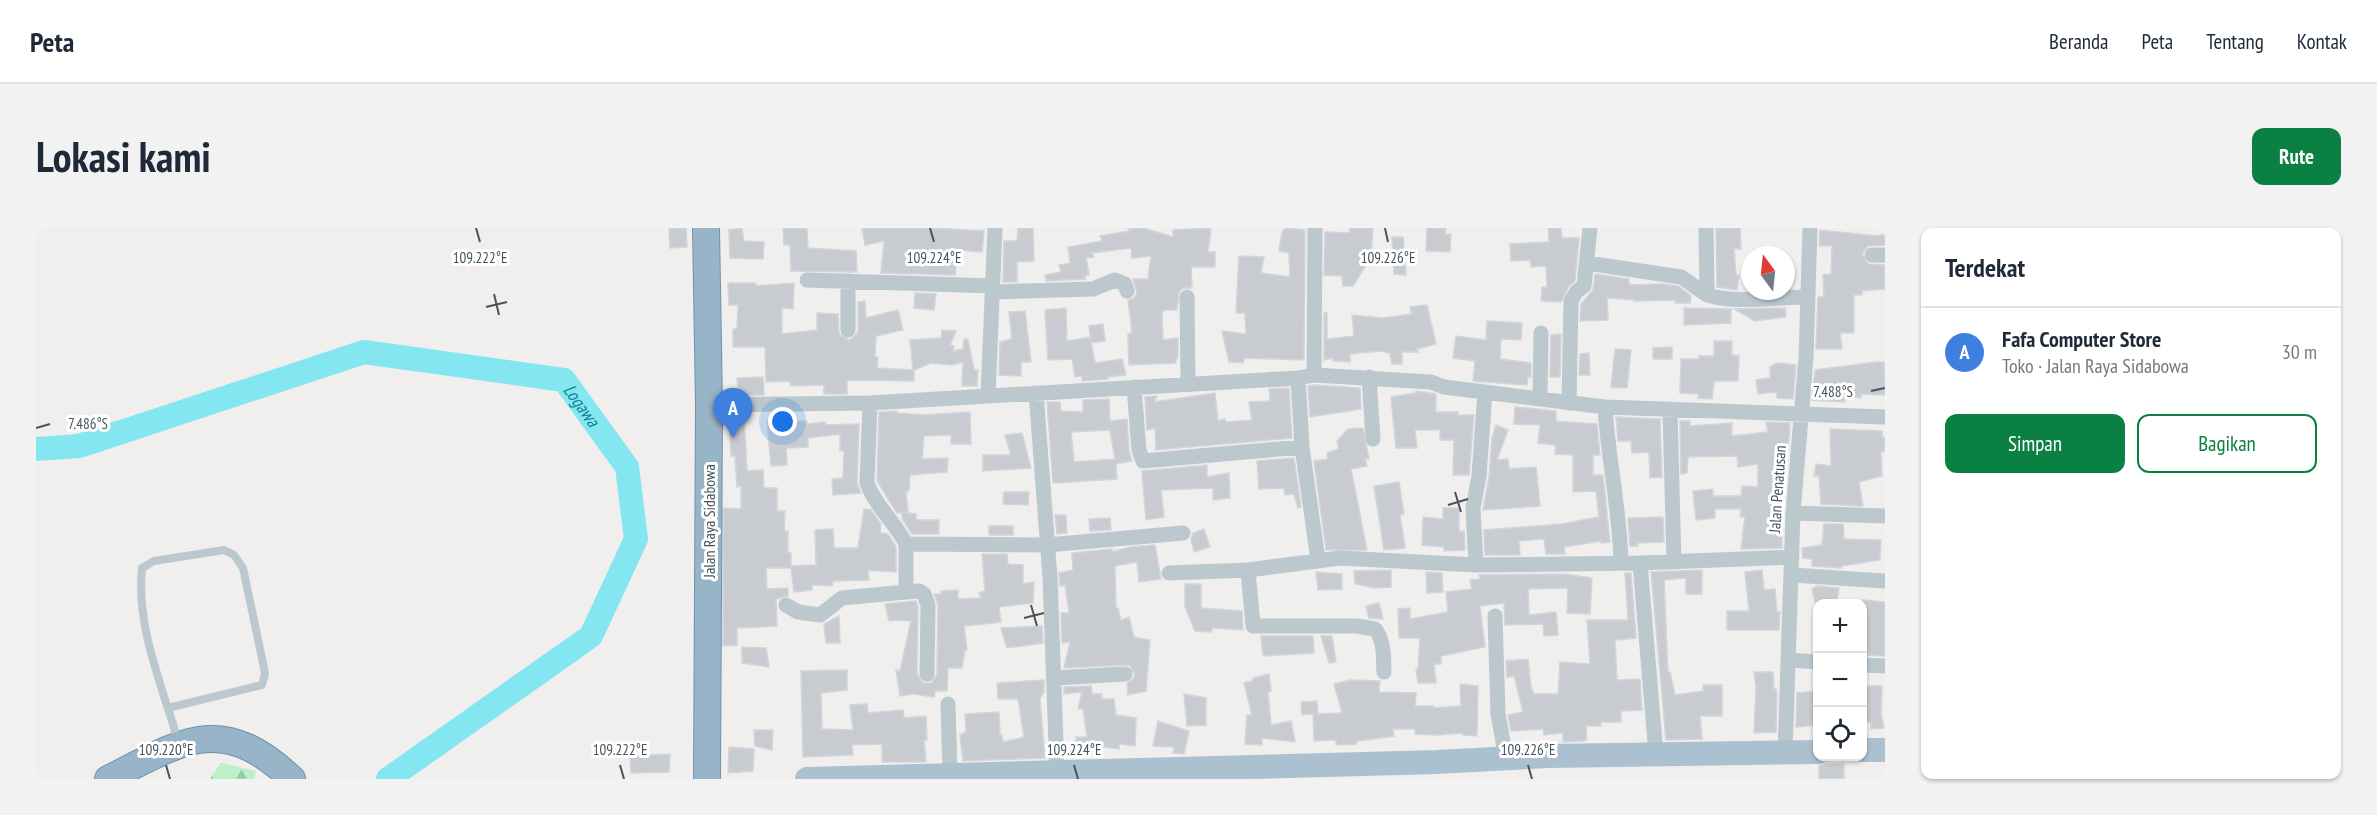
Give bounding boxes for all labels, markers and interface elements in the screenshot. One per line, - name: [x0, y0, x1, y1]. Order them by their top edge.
- text: Peta: [30, 23, 74, 60]
- text: Beranda: [2049, 28, 2109, 55]
- text: Peta: [2142, 28, 2173, 55]
- text: Tentang: [2206, 28, 2264, 55]
- text: Kontak: [2297, 28, 2347, 55]
- button: Rute: [2252, 128, 2341, 185]
- text: Lokasi kami: [36, 129, 211, 184]
- north arrow: [1741, 246, 1795, 300]
- text: 109.222°E: [453, 248, 507, 267]
- text: 109.224°E: [907, 248, 961, 267]
- text: 109.226°E: [1361, 248, 1415, 267]
- text: Terdekat: [1945, 251, 2025, 284]
- text: Fafa Computer Store: [2002, 325, 2161, 353]
- text: A: [1959, 339, 1970, 365]
- text: 30 m: [2282, 339, 2317, 365]
- text: Toko · Jalan Raya Sidabowa: [2002, 353, 2189, 379]
- water label: Logawa: [559, 379, 606, 432]
- text: 7.488°S: [1813, 382, 1853, 401]
- pin: A: [714, 388, 752, 438]
- your location: [768, 407, 797, 436]
- text: 7.486°S: [68, 414, 108, 433]
- button: Simpan: [1945, 414, 2125, 473]
- button: Bagikan: [2137, 414, 2317, 473]
- street label: Jalan Penatusan: [1764, 445, 1790, 534]
- street label: Jalan Raya Sidabowa: [699, 464, 719, 579]
- map controls: [1813, 599, 1867, 761]
- button: +: [1813, 599, 1867, 653]
- button: −: [1813, 653, 1867, 707]
- button: locate: [1813, 707, 1867, 761]
- text: 109.220°E: [139, 740, 193, 759]
- text: 109.222°E: [593, 740, 647, 759]
- text: 109.224°E: [1047, 740, 1101, 759]
- text: 109.226°E: [1501, 740, 1555, 759]

